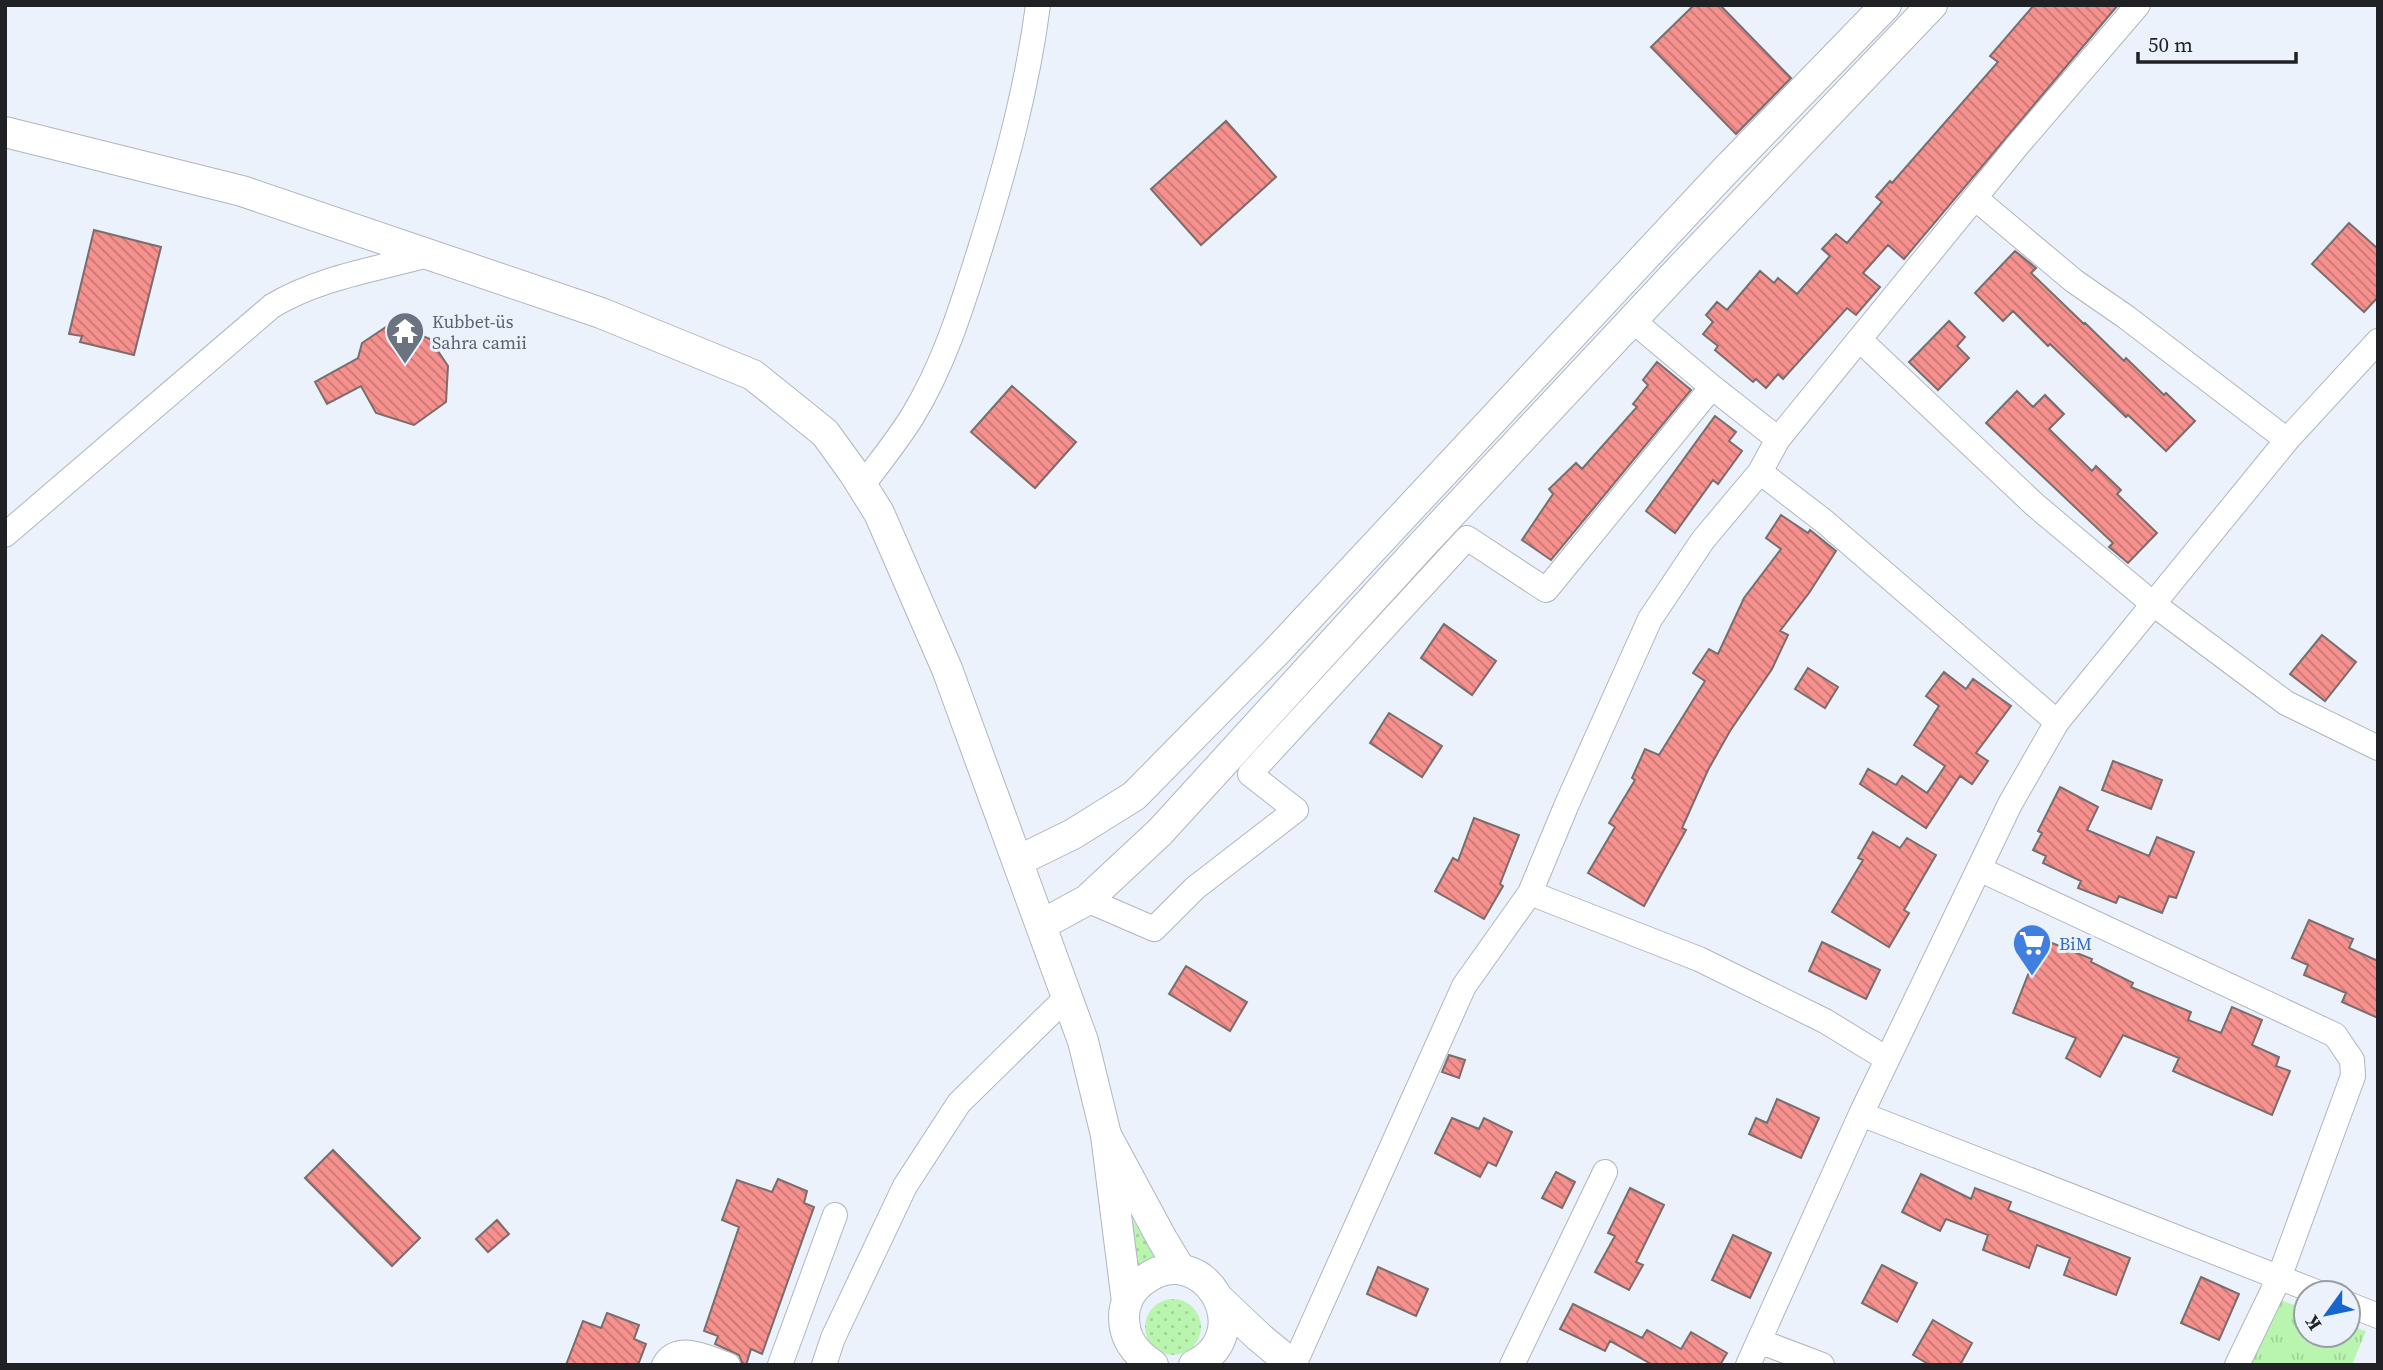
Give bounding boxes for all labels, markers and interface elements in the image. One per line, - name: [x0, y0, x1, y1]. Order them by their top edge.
- scale bar: [2138, 21, 2296, 65]
- text: 50 m: [2148, 30, 2193, 59]
- place label: Kubbet-üs Sahra camii: [432, 309, 527, 355]
- temple icon: Kubbet-üs Sahra camii: [384, 310, 426, 365]
- supermarket icon: BiM: [2011, 922, 2053, 977]
- place label: BiM: [2059, 931, 2092, 956]
- north arrow: [2292, 1279, 2362, 1349]
- text: K: [2298, 1310, 2327, 1336]

